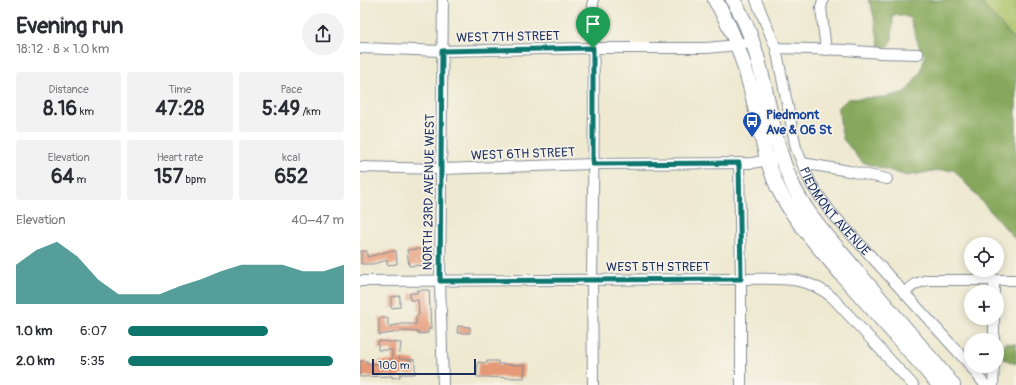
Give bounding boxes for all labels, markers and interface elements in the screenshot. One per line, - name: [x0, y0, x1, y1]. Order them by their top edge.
- pin: [576, 7.0, 610, 48]
- text: Evening run: [16, 12, 124, 40]
- button: share: [302, 13, 344, 55]
- icon: arrive: [582, 13, 604, 35]
- street label: WEST 7TH STREET: [456, 28, 560, 46]
- text: 18:12 · 8 × 1.0 km: [16, 41, 109, 57]
- text: Distance: [49, 83, 89, 96]
- text: Time: [168, 83, 191, 96]
- text: Pace: [280, 83, 302, 96]
- text: 8.16: [43, 96, 77, 121]
- text: 47:28: [156, 96, 204, 121]
- text: 5:49: [262, 96, 300, 121]
- text: km: [77, 105, 94, 118]
- text: /km: [300, 105, 321, 118]
- place label: Piedmont Ave & 06 St: [766, 107, 833, 138]
- bus stop icon: Piedmont Ave & 06 St: [741, 110, 763, 138]
- street label: NORTH 23RD AVENUE WEST: [420, 114, 438, 270]
- street label: WEST 6TH STREET: [471, 144, 575, 164]
- text: Elevation: [48, 151, 90, 164]
- text: Heart rate: [157, 151, 203, 164]
- text: kcal: [282, 151, 300, 164]
- text: 64: [51, 164, 74, 189]
- text: 157: [154, 164, 183, 189]
- text: 652: [274, 164, 308, 189]
- street label: PIEDMONT AVENUE: [796, 165, 874, 259]
- text: m: [74, 173, 86, 186]
- text: bpm: [183, 173, 206, 186]
- text: Elevation: [16, 212, 66, 228]
- text: 40–47 m: [291, 212, 344, 228]
- map controls: [964, 237, 1004, 373]
- button: locate: [964, 237, 1004, 277]
- street label: WEST 5TH STREET: [606, 259, 710, 275]
- button: +: [964, 285, 1004, 325]
- text: 1.0 km: [16, 323, 53, 339]
- text: 6:07: [80, 323, 107, 339]
- button: −: [964, 333, 1004, 373]
- text: 2.0 km: [16, 353, 55, 369]
- text: 5:35: [80, 353, 105, 369]
- scale bar: [372, 357, 476, 376]
- text: 100 m: [378, 359, 409, 372]

